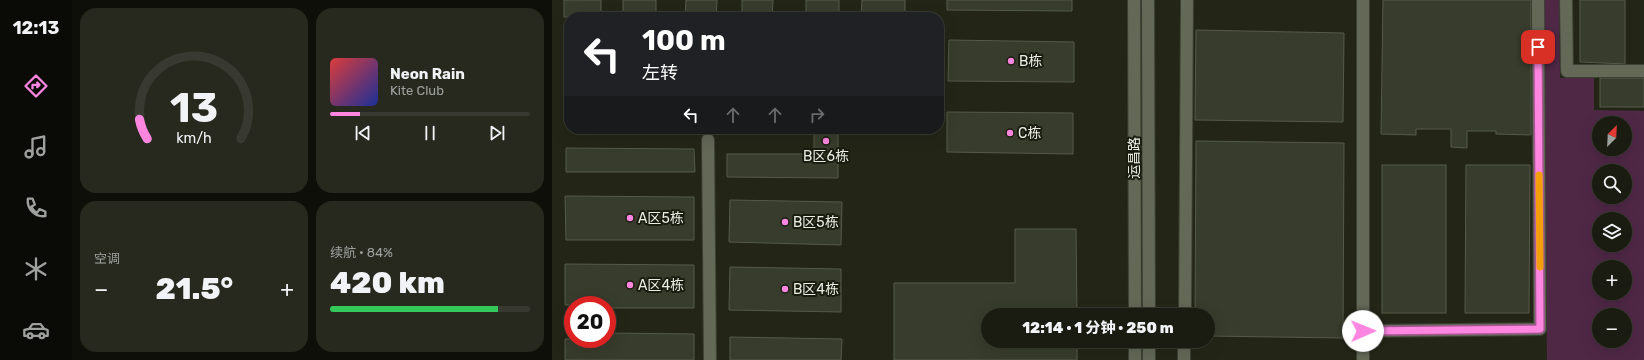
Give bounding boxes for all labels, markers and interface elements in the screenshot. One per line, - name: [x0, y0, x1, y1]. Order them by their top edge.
- text: 12:13: [13, 17, 59, 39]
- text: 100 m: [642, 24, 726, 57]
- icon: left: [576, 28, 628, 80]
- pin: [1521, 30, 1555, 64]
- icon: arrive: [1527, 36, 1549, 58]
- place label: B栋: [1019, 53, 1042, 70]
- marker: B栋: [1006, 56, 1016, 66]
- text: 左转: [642, 62, 678, 84]
- text: Neon Rain: [390, 65, 465, 83]
- icon: directions: [22, 72, 50, 100]
- text: 13: [170, 82, 218, 131]
- text: Kite Club: [390, 83, 444, 98]
- icon: left: [680, 104, 702, 126]
- icon: ahead: [722, 104, 744, 126]
- icon: ahead: [764, 104, 786, 126]
- icon: right: [806, 104, 828, 126]
- north arrow: [1592, 116, 1632, 156]
- map controls: [1592, 116, 1632, 348]
- icon: previous: [352, 122, 374, 144]
- icon: pause: [419, 122, 441, 144]
- icon: next: [486, 122, 508, 144]
- place label: C栋: [1018, 125, 1041, 142]
- marker: C栋: [1005, 128, 1015, 138]
- text: km/h: [176, 129, 212, 146]
- icon: music: [22, 133, 50, 161]
- marker: B区6栋: [821, 136, 831, 146]
- street label: 运昌路: [1126, 137, 1143, 179]
- place label: B区6栋: [803, 148, 849, 165]
- button: search: [1592, 164, 1632, 204]
- icon: phone: [22, 194, 50, 222]
- place label: A区5栋: [638, 210, 684, 227]
- button: layers: [1592, 212, 1632, 252]
- marker: A区5栋: [625, 213, 635, 223]
- place label: B区5栋: [793, 214, 839, 231]
- marker: B区5栋: [780, 217, 790, 227]
- text: 续航 · 84%: [330, 245, 393, 260]
- text: 空调: [94, 251, 120, 266]
- icon: climate: [22, 255, 50, 283]
- button: +: [1592, 260, 1632, 300]
- text: 420 km: [330, 265, 445, 301]
- text: 21.5°: [155, 271, 233, 307]
- text: −: [94, 276, 108, 303]
- text: +: [280, 276, 294, 303]
- place label: A区4栋: [638, 277, 684, 294]
- marker: A区4栋: [625, 280, 635, 290]
- place label: B区4栋: [793, 281, 839, 298]
- marker: B区4栋: [780, 284, 790, 294]
- speed limit sign: 20: [564, 296, 616, 348]
- button: −: [1592, 308, 1632, 348]
- position arrow: [1342, 310, 1384, 352]
- icon: car: [22, 316, 50, 344]
- text: 12:14 · 1 分钟 · 250 m: [1022, 319, 1174, 337]

